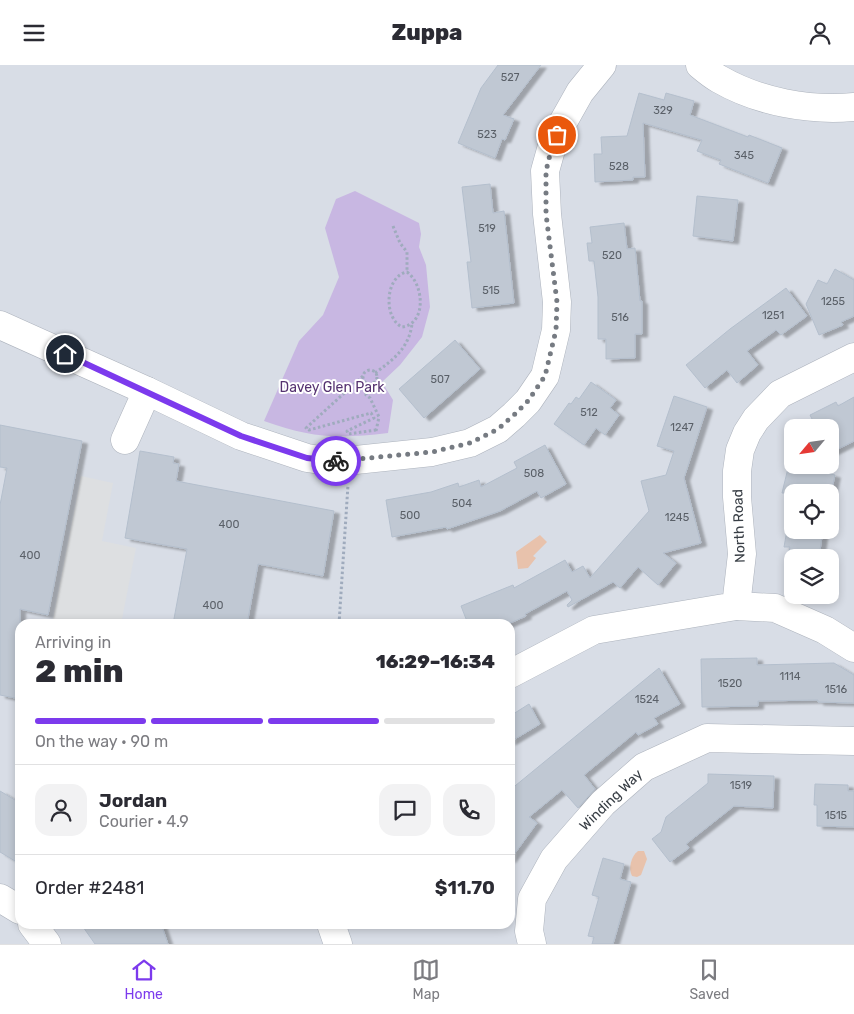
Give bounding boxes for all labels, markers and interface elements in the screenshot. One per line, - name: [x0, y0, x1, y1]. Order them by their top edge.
- icon: menu: [20, 19, 48, 47]
- text: Zuppa: [392, 19, 462, 46]
- icon: person: [806, 19, 834, 47]
- house number: 527: [501, 71, 520, 84]
- house number: 329: [653, 104, 673, 117]
- pin: [536, 114, 578, 156]
- icon: bag: [543, 121, 571, 149]
- house number: 523: [477, 128, 497, 141]
- house number: 345: [734, 149, 754, 162]
- house number: 528: [609, 160, 629, 173]
- house number: 519: [478, 222, 496, 235]
- house number: 520: [602, 249, 622, 262]
- house number: 515: [482, 284, 500, 297]
- house number: 1255: [821, 295, 846, 308]
- house number: 1251: [762, 309, 784, 322]
- house number: 516: [611, 311, 629, 324]
- pin: [44, 333, 86, 375]
- icon: home: [51, 340, 79, 368]
- house number: 507: [430, 373, 450, 386]
- park label: Davey Glen Park: [280, 379, 385, 396]
- house number: 512: [580, 406, 598, 419]
- north arrow: [784, 419, 839, 474]
- map controls: [784, 419, 839, 604]
- house number: 1247: [670, 421, 694, 434]
- courier: [311, 436, 361, 486]
- icon: bike: [322, 447, 350, 475]
- house number: 508: [524, 467, 544, 480]
- button: locate: [784, 484, 839, 539]
- street label: North Road: [729, 489, 749, 563]
- house number: 504: [452, 497, 472, 510]
- house number: 500: [400, 509, 420, 522]
- house number: 1245: [665, 511, 690, 524]
- house number: 400: [219, 518, 239, 531]
- house number: 400: [20, 549, 40, 562]
- button: layers: [784, 549, 839, 604]
- house number: 400: [203, 599, 223, 612]
- text: Arriving in: [35, 633, 111, 652]
- text: 16:29–16:34: [376, 650, 495, 673]
- text: 2 min: [35, 652, 124, 690]
- house number: 1114: [780, 670, 801, 683]
- house number: 1520: [718, 677, 742, 690]
- house number: 1516: [825, 683, 848, 696]
- house number: 1524: [635, 693, 659, 706]
- text: On the way · 90 m: [35, 732, 168, 751]
- street label: Winding Way: [576, 766, 646, 834]
- house number: 1519: [730, 779, 752, 792]
- button: person: [35, 784, 87, 836]
- button: chat: [379, 784, 431, 836]
- button: phone: [443, 784, 495, 836]
- text: Jordan: [99, 789, 167, 812]
- house number: 1515: [825, 809, 848, 822]
- text: Courier · 4.9: [99, 812, 189, 831]
- text: Order #2481: [35, 876, 145, 899]
- text: $11.70: [435, 876, 495, 899]
- tab: Home: [125, 956, 163, 1003]
- tab: Map: [412, 956, 440, 1003]
- tab: Saved: [689, 956, 729, 1003]

